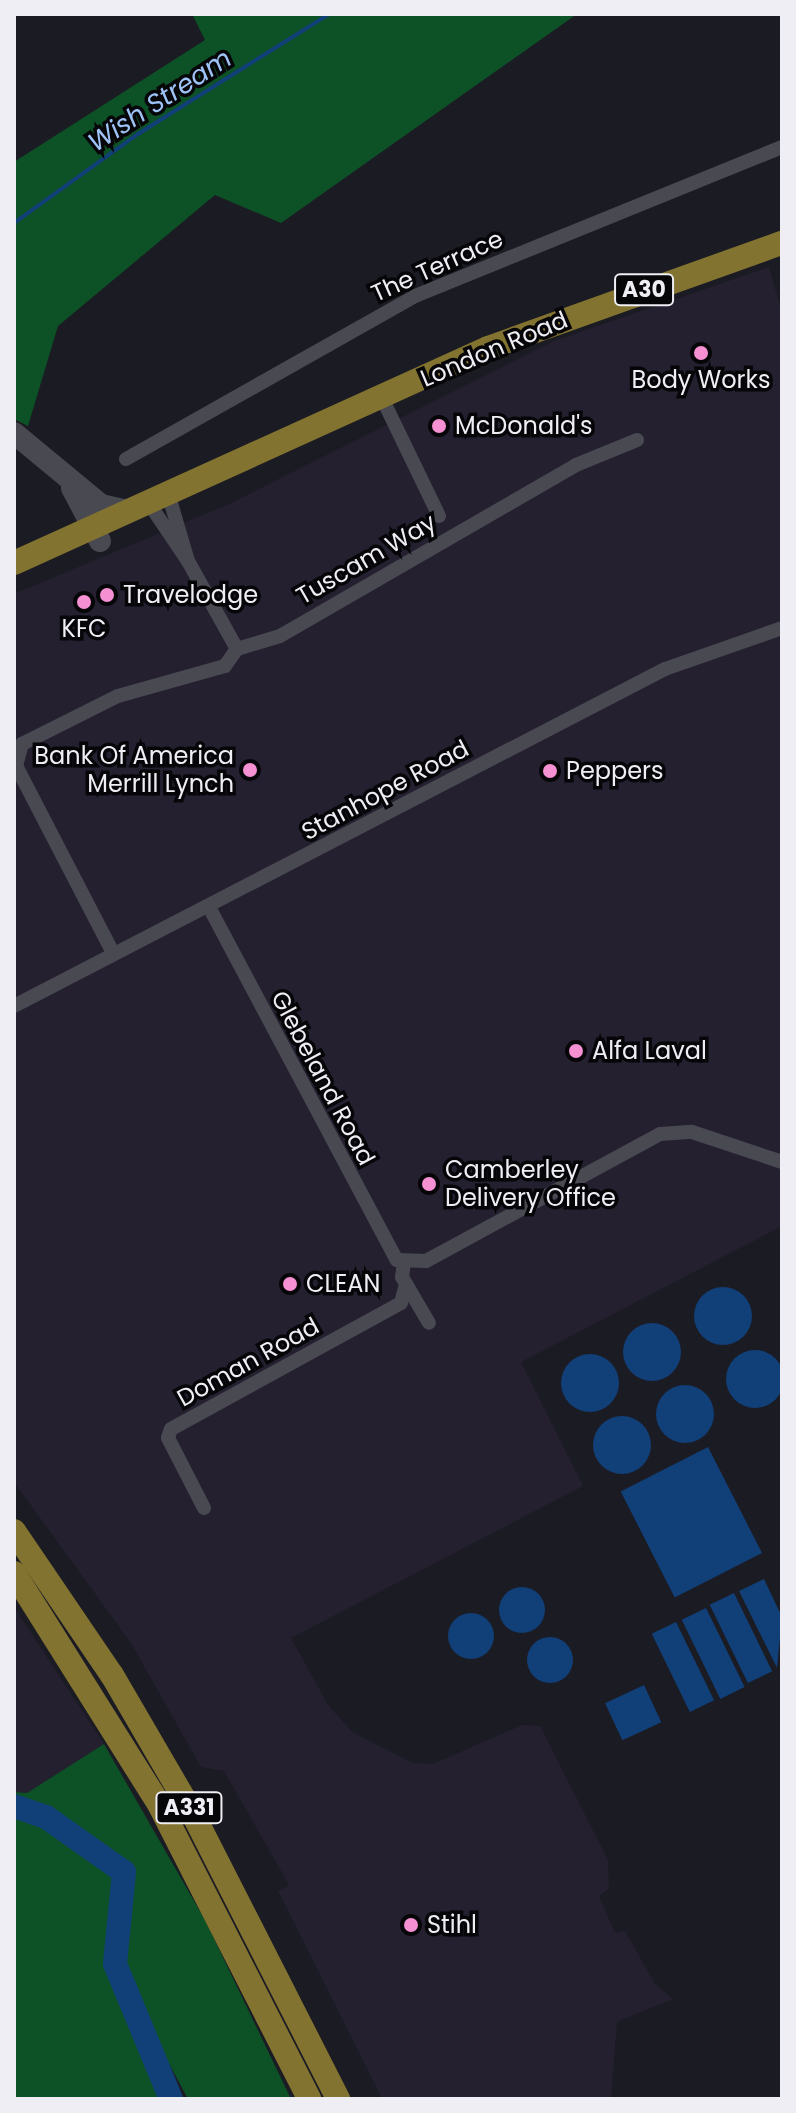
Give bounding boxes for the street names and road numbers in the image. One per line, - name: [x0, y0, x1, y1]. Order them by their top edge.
- street label: The Terrace: [367, 224, 507, 308]
- road number: A30: [614, 272, 674, 308]
- street label: London Road: [416, 305, 572, 393]
- street label: Tuscam Way: [291, 508, 441, 610]
- street label: Stanhope Road: [297, 734, 473, 846]
- street label: Glebeland Road: [265, 986, 381, 1170]
- street label: Doman Road: [172, 1311, 324, 1413]
- road number: A331: [155, 1790, 223, 1826]

